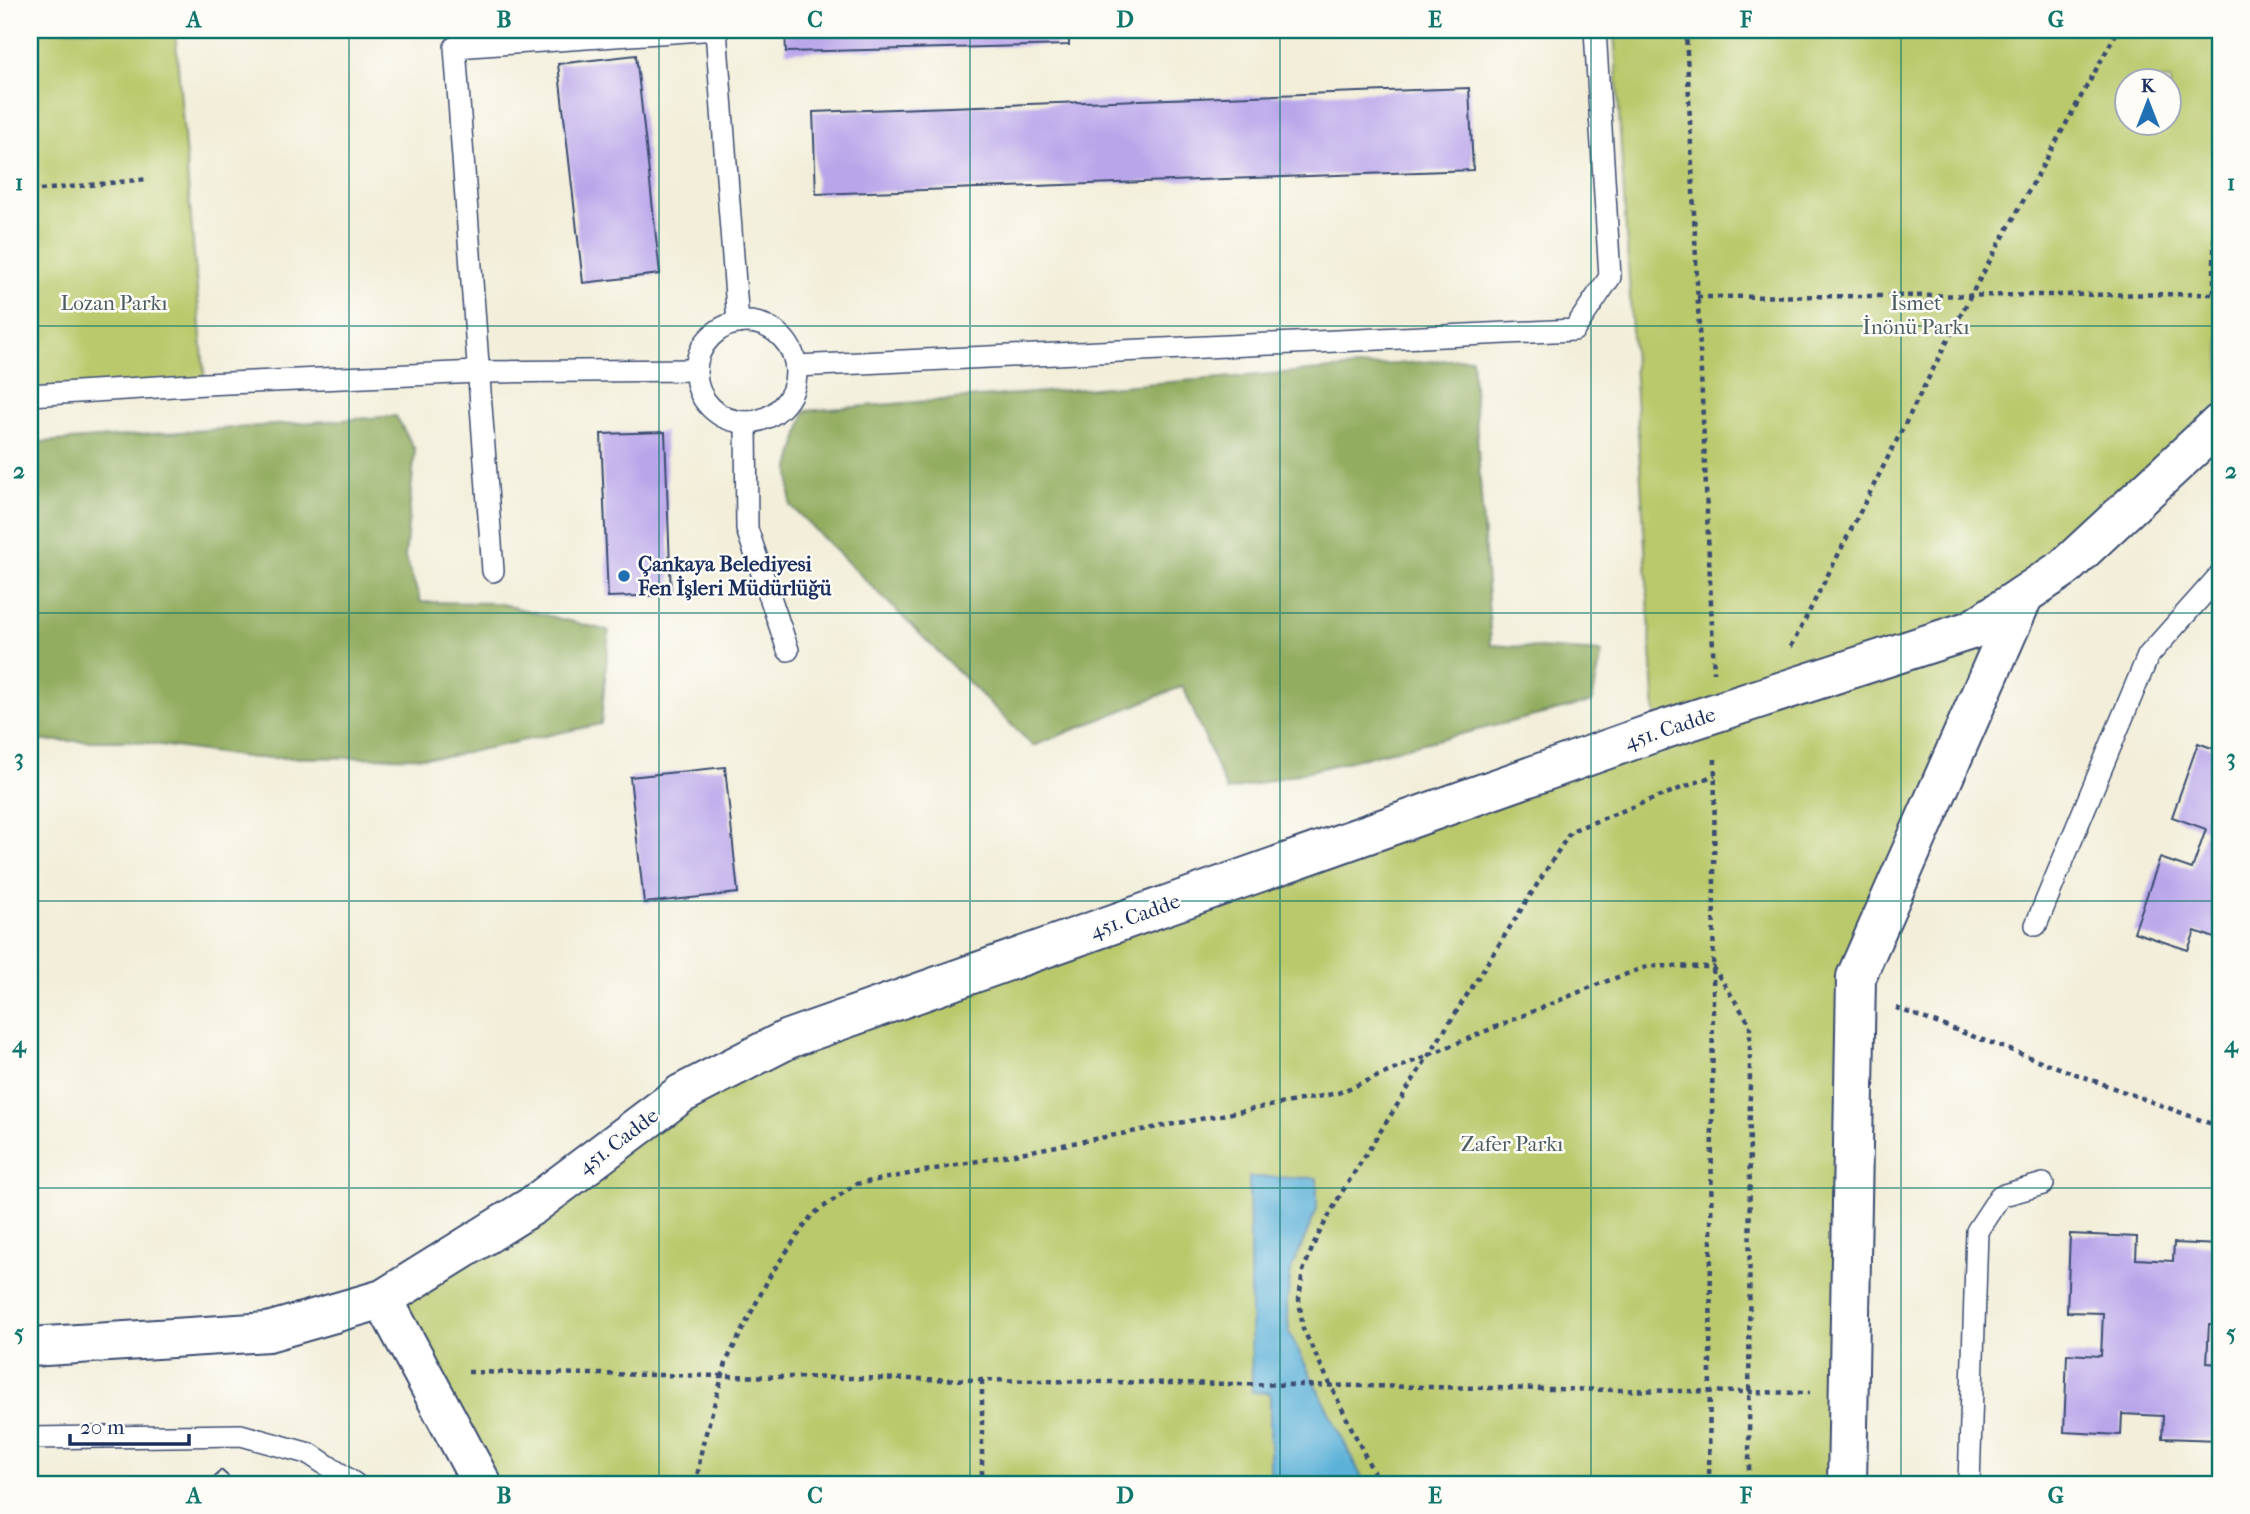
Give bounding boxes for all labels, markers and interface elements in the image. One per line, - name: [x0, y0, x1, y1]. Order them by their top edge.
- text: A: [185, 6, 203, 33]
- text: B: [497, 6, 512, 33]
- text: C: [807, 6, 823, 33]
- text: D: [1116, 6, 1134, 33]
- text: E: [1428, 6, 1442, 33]
- text: F: [1739, 6, 1753, 33]
- text: G: [2048, 6, 2064, 33]
- north arrow: [2114, 66, 2184, 136]
- text: K: [2141, 75, 2156, 97]
- text: 1: [15, 169, 23, 196]
- text: 1: [2227, 169, 2235, 196]
- park label: Lozan Parkı: [61, 291, 168, 315]
- park label: İsmet İnönü Parkı: [1862, 291, 1970, 339]
- text: 2: [13, 457, 25, 484]
- text: 2: [2225, 457, 2237, 484]
- place label: Çankaya Belediyesi Fen İşleri Müdürlüğü: [637, 552, 831, 601]
- marker: Çankaya Belediyesi Fen İşleri Müdürlüğü: [616, 568, 632, 584]
- street label: 451. Cadde: [1622, 702, 1718, 754]
- text: 3: [14, 744, 24, 771]
- text: 3: [2226, 744, 2236, 771]
- street label: 451. Cadde: [1087, 889, 1183, 943]
- text: 4: [11, 1031, 27, 1058]
- text: 4: [2223, 1031, 2239, 1058]
- street label: 451. Cadde: [573, 1103, 663, 1179]
- park label: Zafer Parkı: [1461, 1132, 1563, 1156]
- text: 5: [14, 1319, 24, 1346]
- text: 5: [2226, 1319, 2236, 1346]
- scale bar: [70, 1402, 189, 1446]
- text: 20 m: [80, 1415, 125, 1439]
- text: A: [185, 1482, 203, 1509]
- text: B: [497, 1482, 512, 1509]
- text: C: [807, 1482, 823, 1509]
- text: D: [1116, 1482, 1134, 1509]
- text: E: [1428, 1482, 1442, 1509]
- text: F: [1739, 1482, 1753, 1509]
- text: G: [2048, 1482, 2064, 1509]

